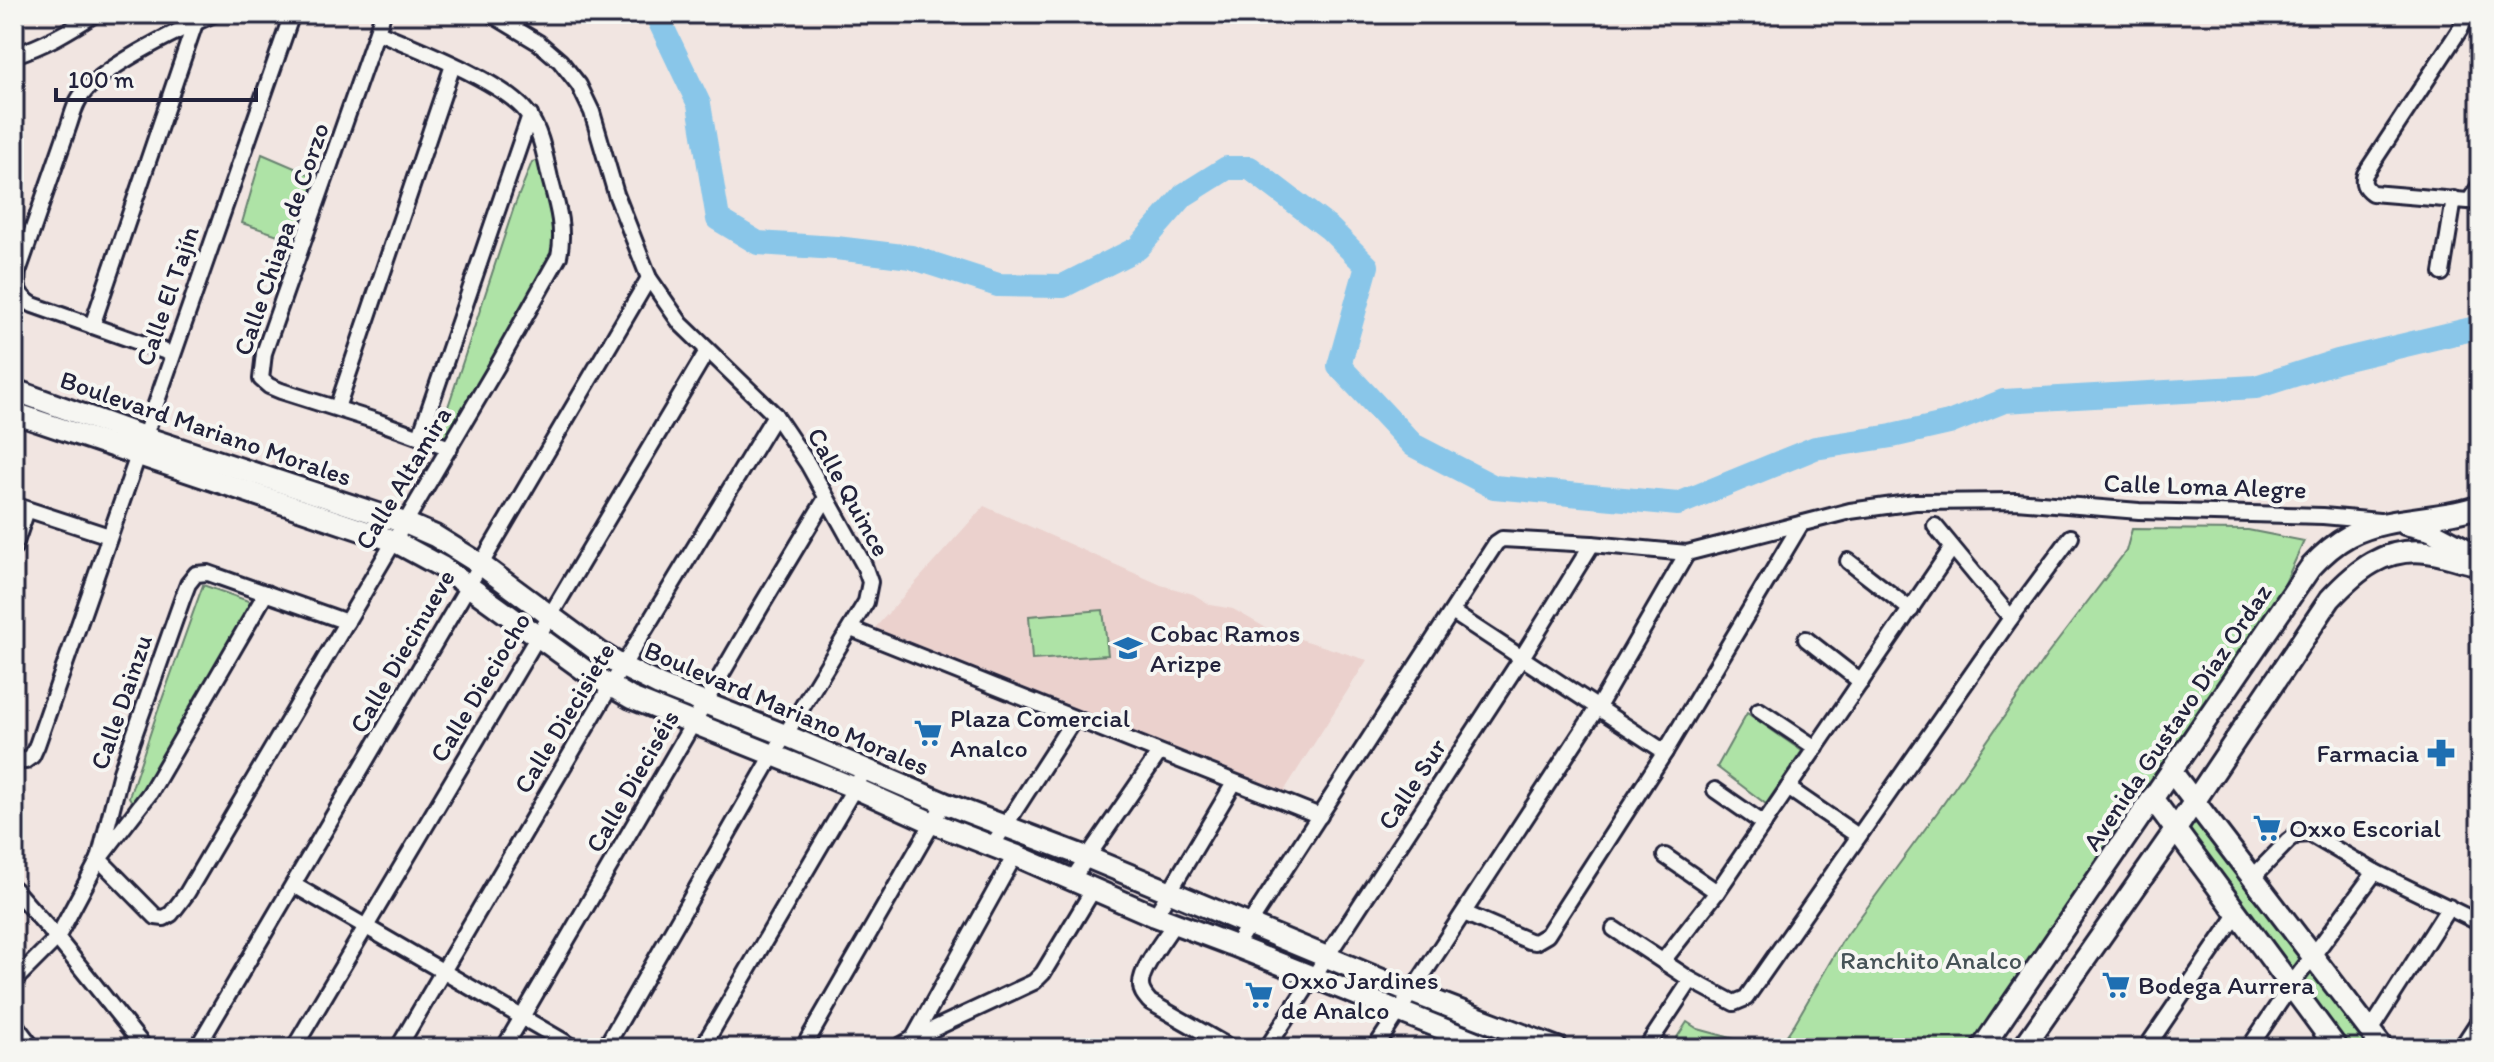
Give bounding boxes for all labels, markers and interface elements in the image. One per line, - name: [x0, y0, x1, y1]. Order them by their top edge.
- scale bar: [56, 52, 256, 102]
- text: 100 m: [68, 65, 134, 94]
- street label: Calle Chiapa de Corzo: [226, 118, 336, 360]
- street label: Calle El Tajín: [128, 222, 206, 370]
- street label: Boulevard Mariano Morales: [56, 363, 356, 493]
- street label: Calle Altamira: [348, 401, 458, 555]
- street label: Calle Quince: [800, 422, 898, 562]
- street label: Calle Loma Alegre: [2103, 466, 2307, 506]
- street label: Calle Diecinueve: [342, 564, 462, 738]
- street label: Avenida Gustavo Díaz Ordaz: [2076, 577, 2278, 857]
- street label: Calle Dieciocho: [423, 606, 537, 768]
- place label: Cobac Ramos Arizpe: [1150, 617, 1300, 679]
- street label: Calle Dainzu: [83, 630, 159, 774]
- street label: Boulevard Mariano Morales: [640, 633, 934, 783]
- school or university icon: Cobac Ramos Arizpe: [1113, 633, 1143, 663]
- street label: Calle Diecisiete: [506, 637, 622, 799]
- place label: Plaza Comercial Analco: [950, 702, 1130, 764]
- street label: Calle Dieciséis: [578, 704, 686, 858]
- supermarket icon: Plaza Comercial Analco: [913, 718, 943, 748]
- street label: Calle Sur: [1371, 732, 1454, 836]
- place label: Farmacia: [2317, 737, 2419, 769]
- pharmacy icon: Farmacia: [2426, 738, 2456, 768]
- place label: Oxxo Escorial: [2289, 812, 2441, 844]
- supermarket icon: Oxxo Escorial: [2252, 813, 2282, 843]
- park label: Ranchito Analco: [1840, 944, 2022, 976]
- place label: Oxxo Jardines de Analco: [1281, 964, 1439, 1026]
- place label: Bodega Aurrera: [2138, 969, 2315, 1001]
- supermarket icon: Bodega Aurrera: [2101, 970, 2131, 1000]
- supermarket icon: Oxxo Jardines de Analco: [1244, 980, 1274, 1010]

